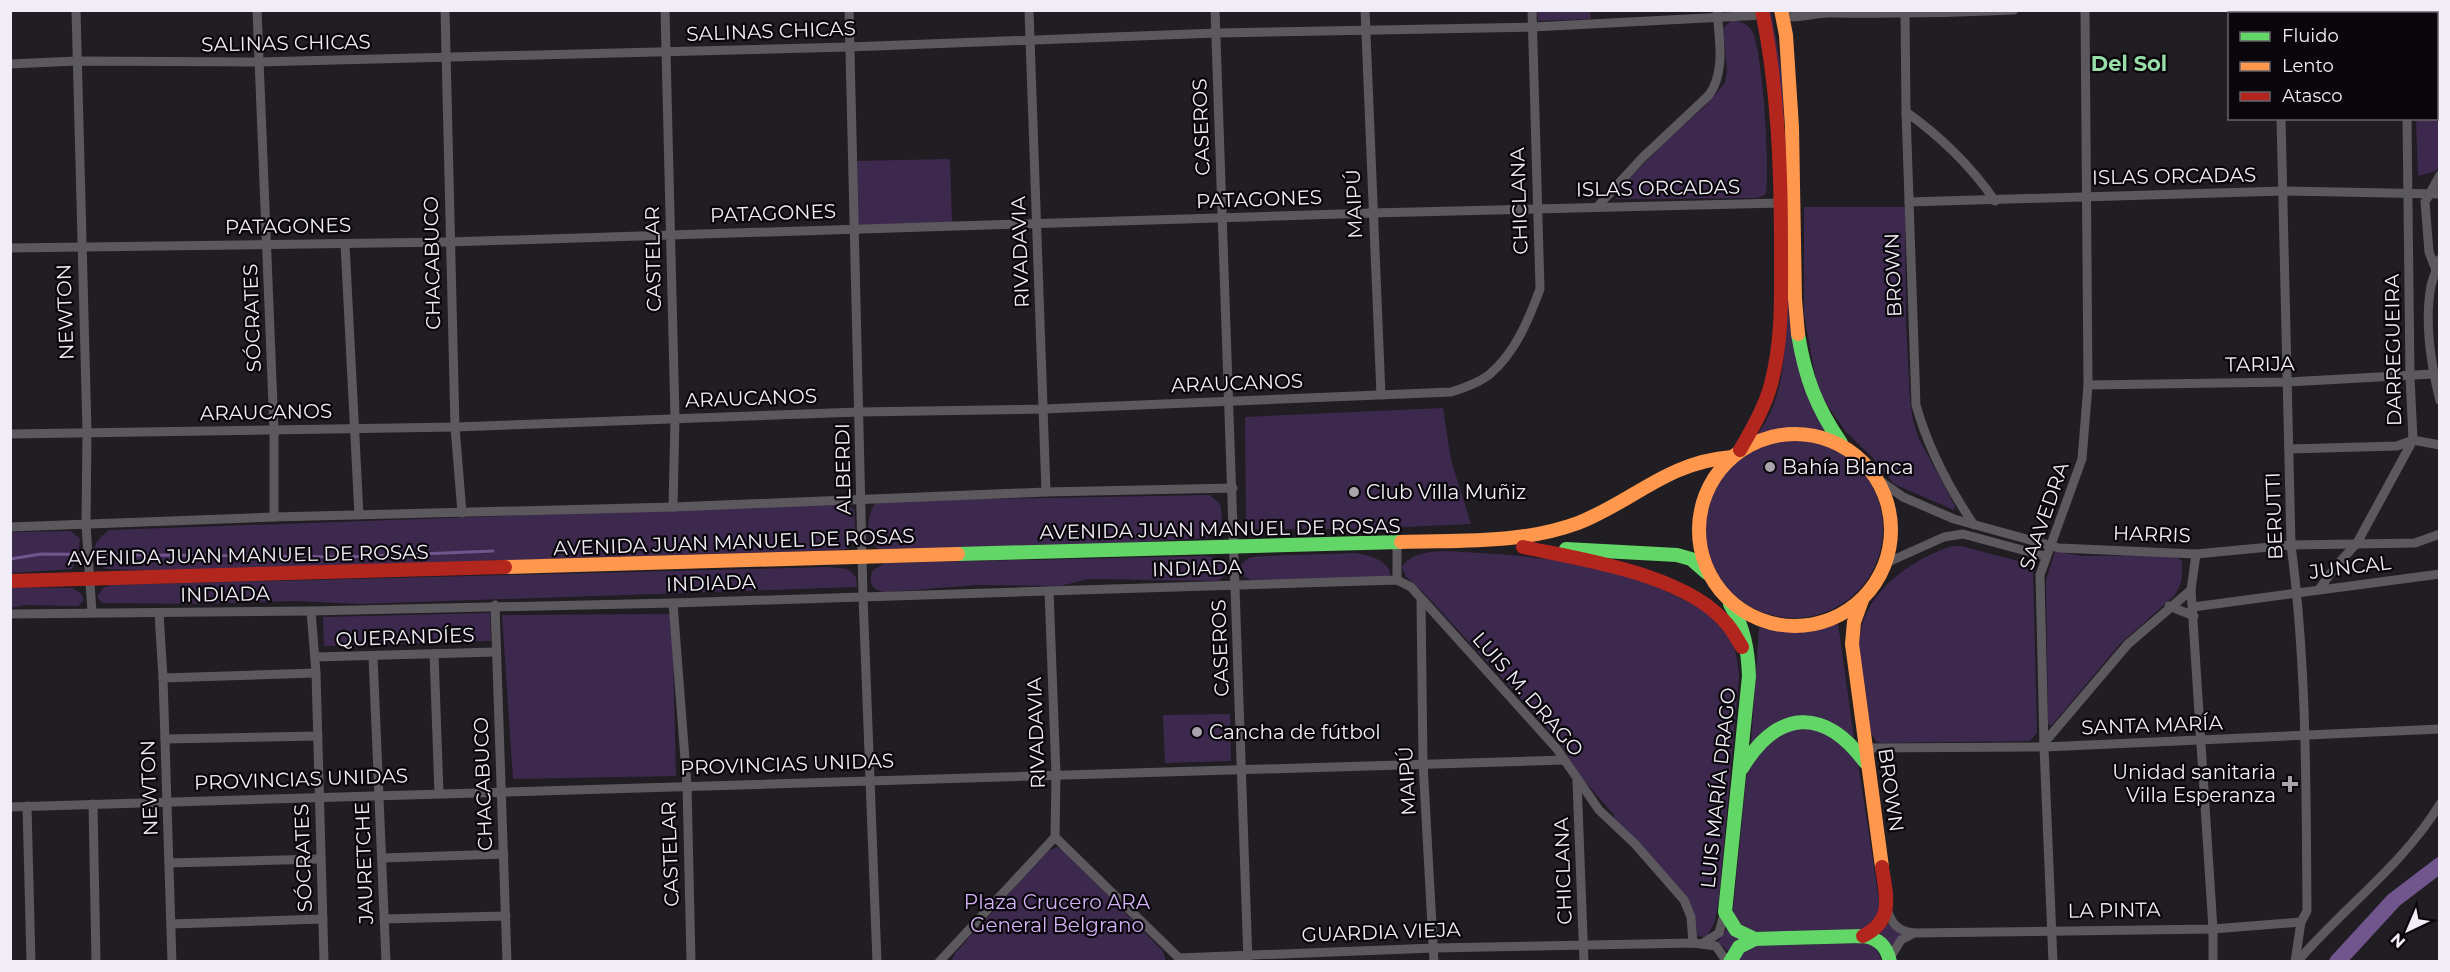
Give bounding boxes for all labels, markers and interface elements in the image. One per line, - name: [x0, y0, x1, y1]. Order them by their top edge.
- legend: [2228, 12, 2438, 120]
- street label: SALINAS CHICAS: [686, 16, 856, 46]
- text: Fluido: [2282, 25, 2339, 47]
- street label: SALINAS CHICAS: [201, 30, 371, 56]
- district label: Del Sol: [2091, 51, 2167, 76]
- text: Lento: [2282, 55, 2334, 77]
- street label: CASEROS: [1187, 78, 1215, 176]
- text: Atasco: [2282, 85, 2342, 107]
- street label: CHICLANA: [1505, 146, 1533, 255]
- street label: ISLAS ORCADAS: [2092, 163, 2256, 189]
- street label: MAIPÚ: [1341, 169, 1367, 239]
- street label: ISLAS ORCADAS: [1576, 175, 1740, 201]
- street label: PATAGONES: [1196, 185, 1322, 213]
- street label: RIVADAVIA: [1006, 195, 1034, 308]
- street label: CHACABUCO: [419, 196, 445, 330]
- street label: PATAGONES: [710, 199, 836, 227]
- street label: CASTELAR: [640, 206, 666, 312]
- street label: PATAGONES: [225, 213, 351, 239]
- street label: BROWN: [1880, 233, 1906, 317]
- street label: SÓCRATES: [238, 263, 266, 373]
- street label: NEWTON: [51, 264, 79, 360]
- street label: DARREGUEIRA: [2380, 273, 2406, 426]
- street label: TARIJA: [2225, 351, 2296, 377]
- street label: ARAUCANOS: [1171, 369, 1303, 397]
- street label: ARAUCANOS: [685, 384, 817, 412]
- street label: ARAUCANOS: [200, 399, 332, 425]
- street label: ALBERDI: [830, 423, 856, 515]
- place label: Bahía Blanca: [1782, 455, 1914, 479]
- street label: SAAVEDRA: [2014, 458, 2074, 573]
- marker: Bahía Blanca: [1763, 460, 1777, 474]
- street label: BERUTTI: [2260, 472, 2288, 560]
- place label: Club Villa Muñiz: [1366, 480, 1526, 504]
- marker: Club Villa Muñiz: [1347, 485, 1361, 499]
- street label: AVENIDA JUAN MANUEL DE ROSAS: [1039, 514, 1401, 544]
- street label: HARRIS: [2113, 521, 2191, 547]
- street label: AVENIDA JUAN MANUEL DE ROSAS: [553, 524, 915, 560]
- street label: AVENIDA JUAN MANUEL DE ROSAS: [67, 540, 429, 570]
- street label: JUNCAL: [2307, 550, 2392, 584]
- street label: INDIADA: [1152, 554, 1243, 582]
- street label: INDIADA: [666, 569, 757, 597]
- street label: INDIADA: [180, 581, 271, 607]
- street label: CASEROS: [1206, 599, 1234, 697]
- street label: QUERANDÍES: [335, 623, 475, 651]
- street label: LUIS M. DRAGO: [1467, 627, 1589, 761]
- street label: RIVADAVIA: [1022, 676, 1050, 789]
- street label: LUIS MARÍA DRAGO: [1696, 686, 1740, 890]
- street label: SANTA MARÍA: [2081, 711, 2224, 739]
- street label: CHACABUCO: [469, 717, 497, 851]
- place label: Cancha de fútbol: [1209, 720, 1381, 744]
- marker: Cancha de fútbol: [1190, 725, 1204, 739]
- street label: NEWTON: [135, 740, 163, 836]
- street label: MAIPÚ: [1393, 746, 1421, 816]
- street label: BROWN: [1873, 747, 1909, 833]
- street label: PROVINCIAS UNIDAS: [680, 748, 894, 780]
- place label: Unidad sanitaria Villa Esperanza: [2112, 760, 2276, 807]
- street label: PROVINCIAS UNIDAS: [194, 763, 408, 795]
- marker: Unidad sanitaria Villa Esperanza: [2281, 775, 2299, 793]
- street label: JAURETCHE: [350, 801, 378, 926]
- street label: CASTELAR: [656, 801, 684, 907]
- street label: SÓCRATES: [289, 803, 317, 913]
- street label: CHICLANA: [1549, 816, 1577, 925]
- park label: Plaza Crucero ARA General Belgrano: [964, 890, 1151, 937]
- street label: LA PINTA: [2067, 897, 2161, 923]
- north arrow: [2378, 900, 2438, 960]
- street label: GUARDIA VIEJA: [1301, 917, 1462, 947]
- text: N: [2387, 929, 2409, 952]

